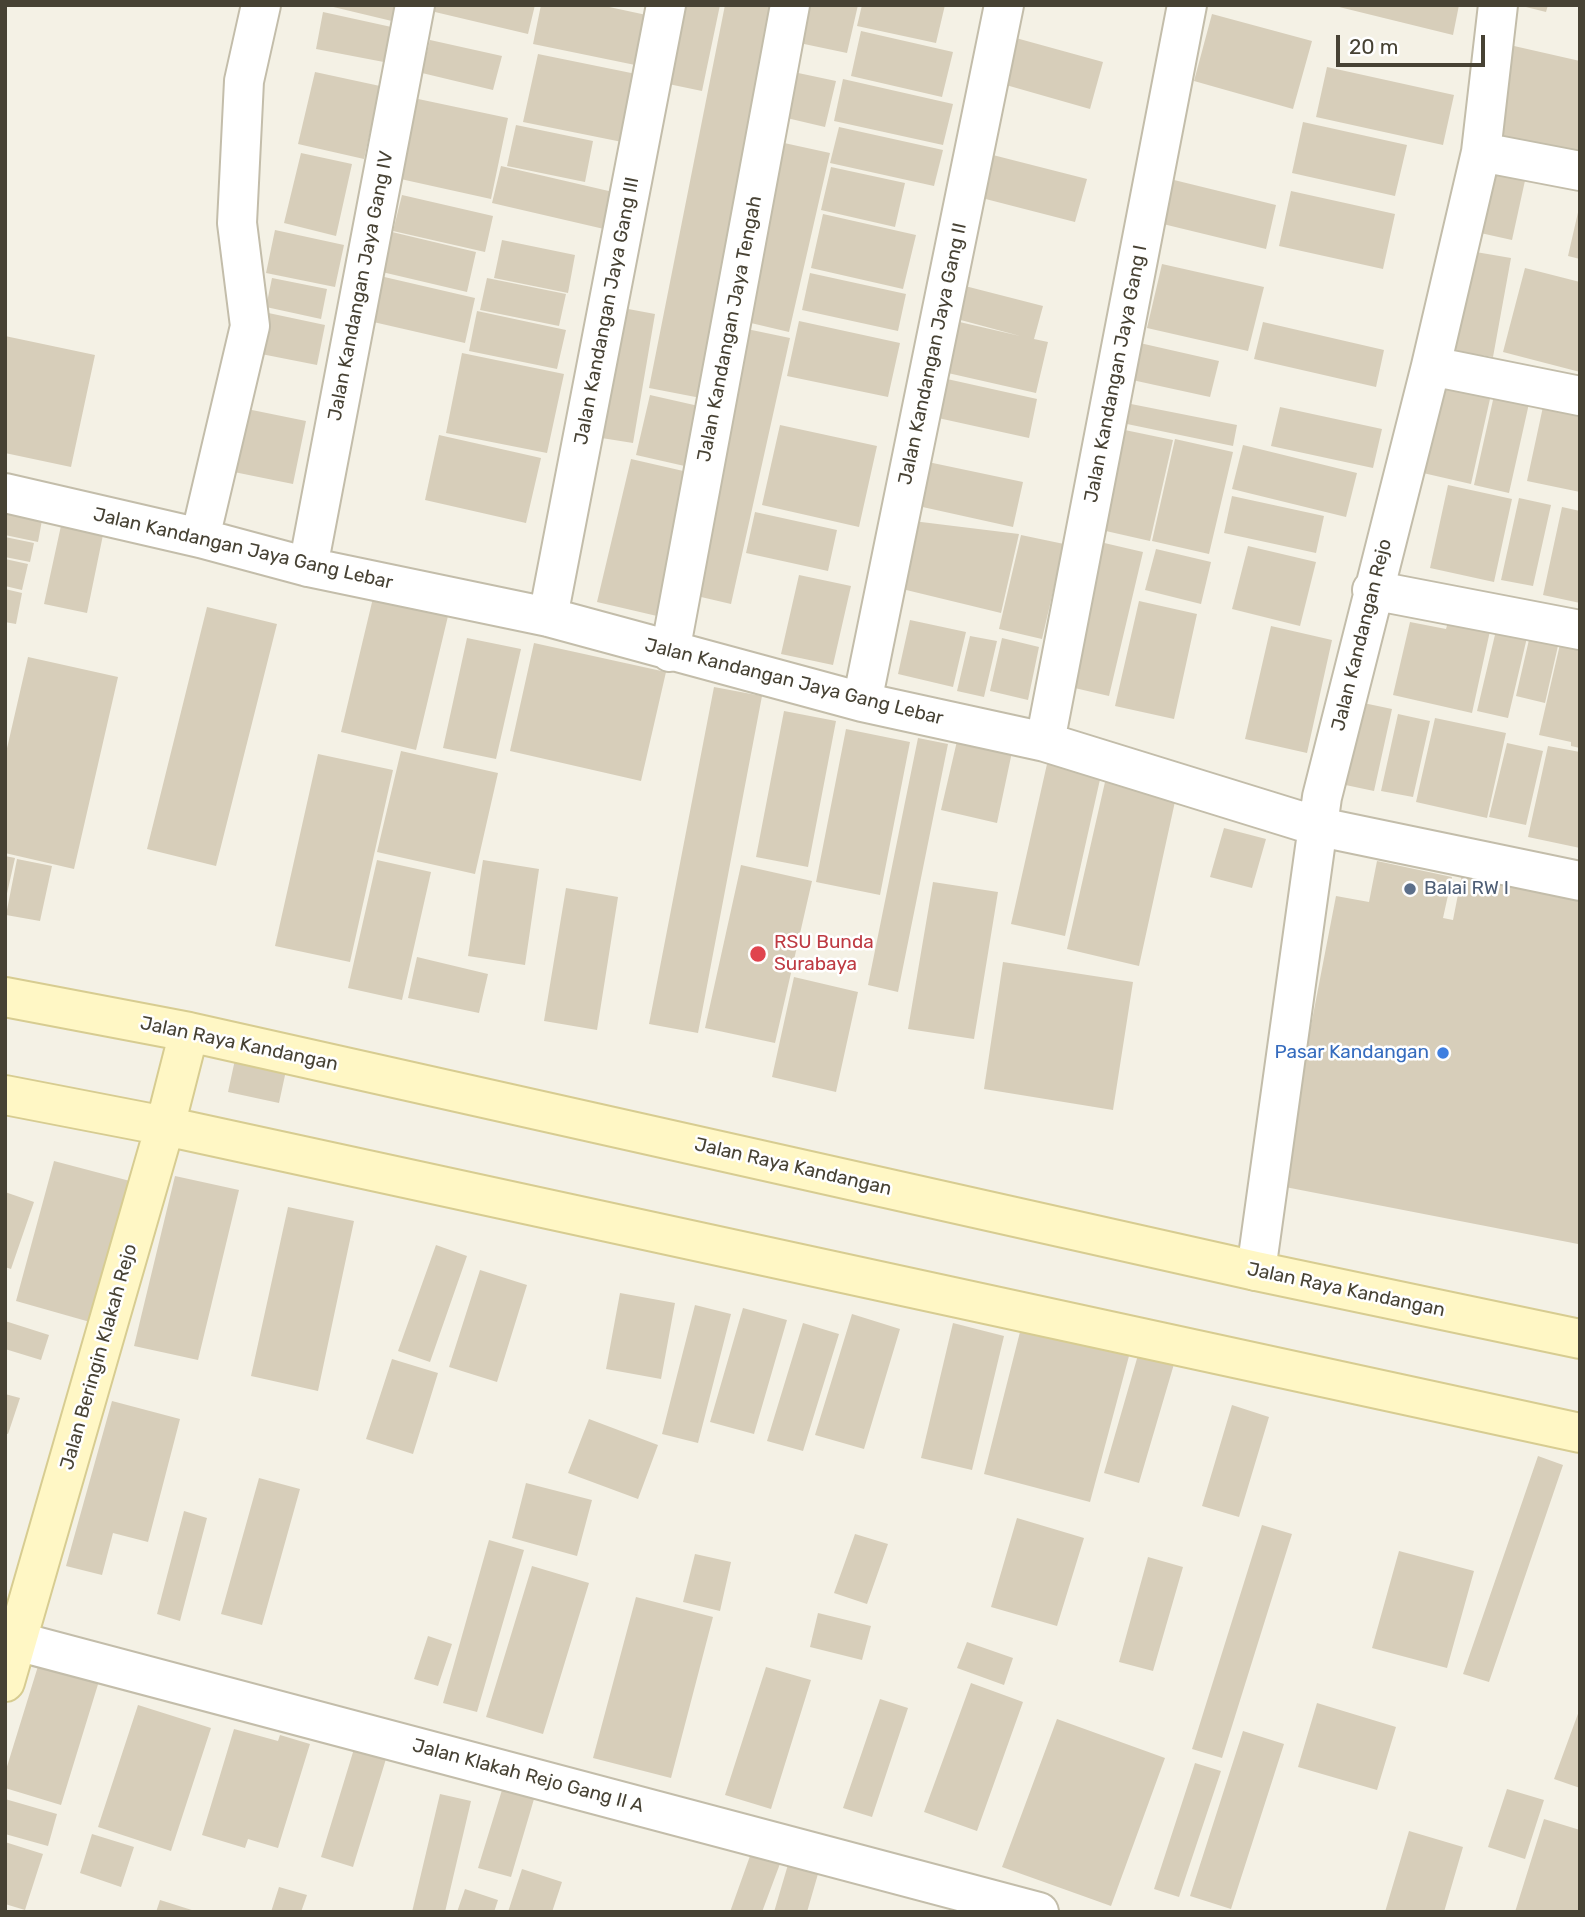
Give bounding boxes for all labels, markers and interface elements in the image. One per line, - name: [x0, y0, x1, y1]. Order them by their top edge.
- scale bar: [1340, 21, 1489, 65]
- text: 20 m: [1349, 34, 1398, 59]
- street label: Jalan Kandangan Jaya Gang IV: [324, 149, 398, 423]
- street label: Jalan Kandangan Jaya Gang III: [570, 175, 644, 447]
- street label: Jalan Kandangan Jaya Tengah: [693, 194, 767, 464]
- street label: Jalan Kandangan Jaya Gang II: [894, 221, 972, 487]
- street label: Jalan Kandangan Jaya Gang I: [1080, 243, 1152, 505]
- street label: Jalan Kandangan Jaya Gang Lebar: [91, 503, 395, 595]
- street label: Jalan Kandangan Rejo: [1327, 537, 1397, 733]
- street label: Jalan Kandangan Jaya Gang Lebar: [642, 634, 946, 730]
- place label: Balai RW I: [1424, 878, 1509, 900]
- marker: Balai RW I: [1402, 881, 1418, 897]
- place label: RSU Bunda Surabaya: [774, 932, 874, 976]
- marker: RSU Bunda Surabaya: [748, 944, 768, 964]
- street label: Jalan Raya Kandangan: [138, 1012, 340, 1076]
- place label: Pasar Kandangan: [1275, 1042, 1429, 1064]
- marker: Pasar Kandangan: [1435, 1045, 1451, 1061]
- street label: Jalan Raya Kandangan: [692, 1133, 894, 1201]
- street label: Jalan Beringin Klakah Rejo: [56, 1241, 142, 1473]
- street label: Jalan Raya Kandangan: [1245, 1258, 1447, 1322]
- street label: Jalan Klakah Rejo Gang II A: [410, 1734, 646, 1818]

